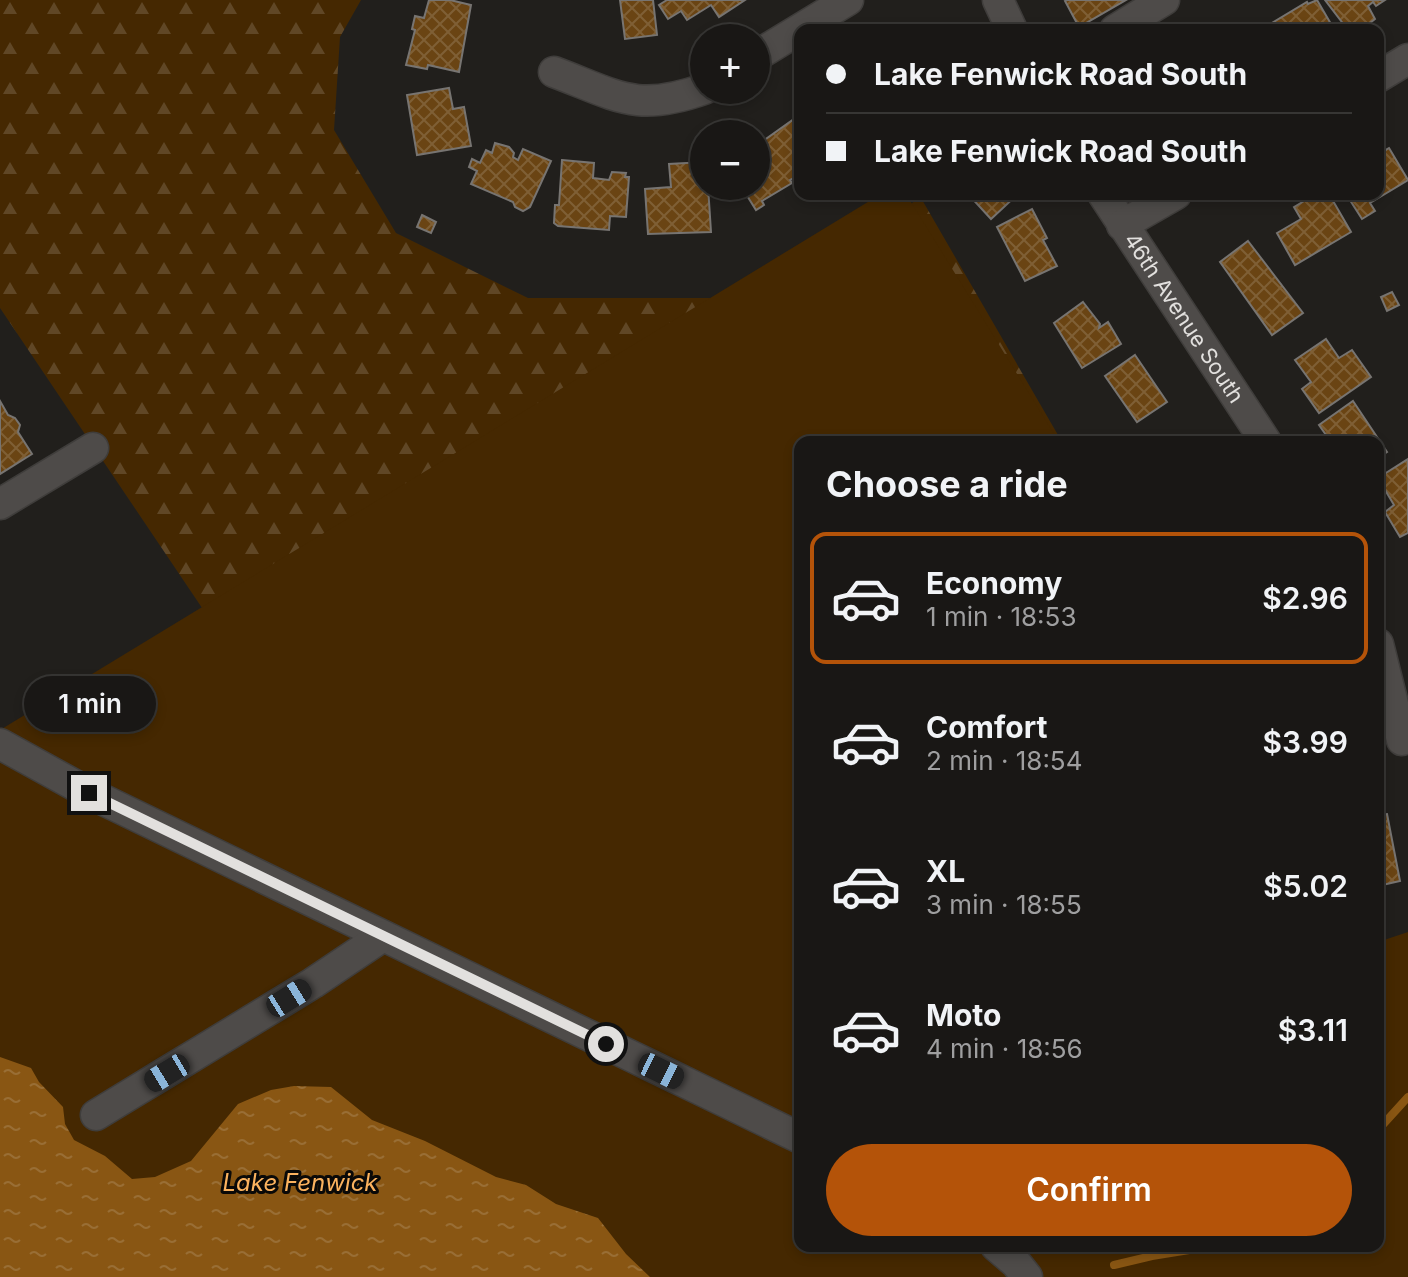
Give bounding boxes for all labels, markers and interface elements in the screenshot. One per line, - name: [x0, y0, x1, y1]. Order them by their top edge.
- map controls: [690, 24, 770, 200]
- button: +: [690, 24, 770, 104]
- text: Lake Fenwick Road South: [874, 56, 1247, 92]
- button: −: [690, 120, 770, 200]
- text: Lake Fenwick Road South: [874, 133, 1247, 169]
- street label: 46th Avenue South: [1119, 228, 1250, 408]
- text: Choose a ride: [826, 462, 1068, 506]
- icon: car: [830, 562, 902, 634]
- text: Economy: [926, 565, 1062, 601]
- text: $2.96: [1262, 580, 1348, 616]
- text: 1 min · 18:53: [926, 601, 1076, 632]
- callout: 1 min: [23, 677, 155, 733]
- text: 1 min: [58, 688, 122, 719]
- icon: car: [830, 706, 902, 778]
- text: Comfort: [926, 709, 1047, 745]
- text: $3.99: [1262, 724, 1348, 760]
- text: 2 min · 18:54: [926, 745, 1082, 776]
- route end: [71, 775, 107, 811]
- icon: car: [830, 850, 902, 922]
- text: XL: [926, 853, 965, 889]
- text: $5.02: [1263, 868, 1348, 904]
- text: 3 min · 18:55: [926, 889, 1082, 920]
- car: [262, 975, 316, 1021]
- icon: car: [830, 994, 902, 1066]
- text: Moto: [926, 997, 1001, 1033]
- text: $3.11: [1278, 1012, 1348, 1048]
- route start: [588, 1026, 624, 1062]
- text: 4 min · 18:56: [926, 1033, 1083, 1064]
- car: [140, 1050, 194, 1096]
- car: [634, 1050, 688, 1092]
- button: Confirm: [826, 1144, 1352, 1236]
- water label: Lake Fenwick: [222, 1168, 378, 1197]

